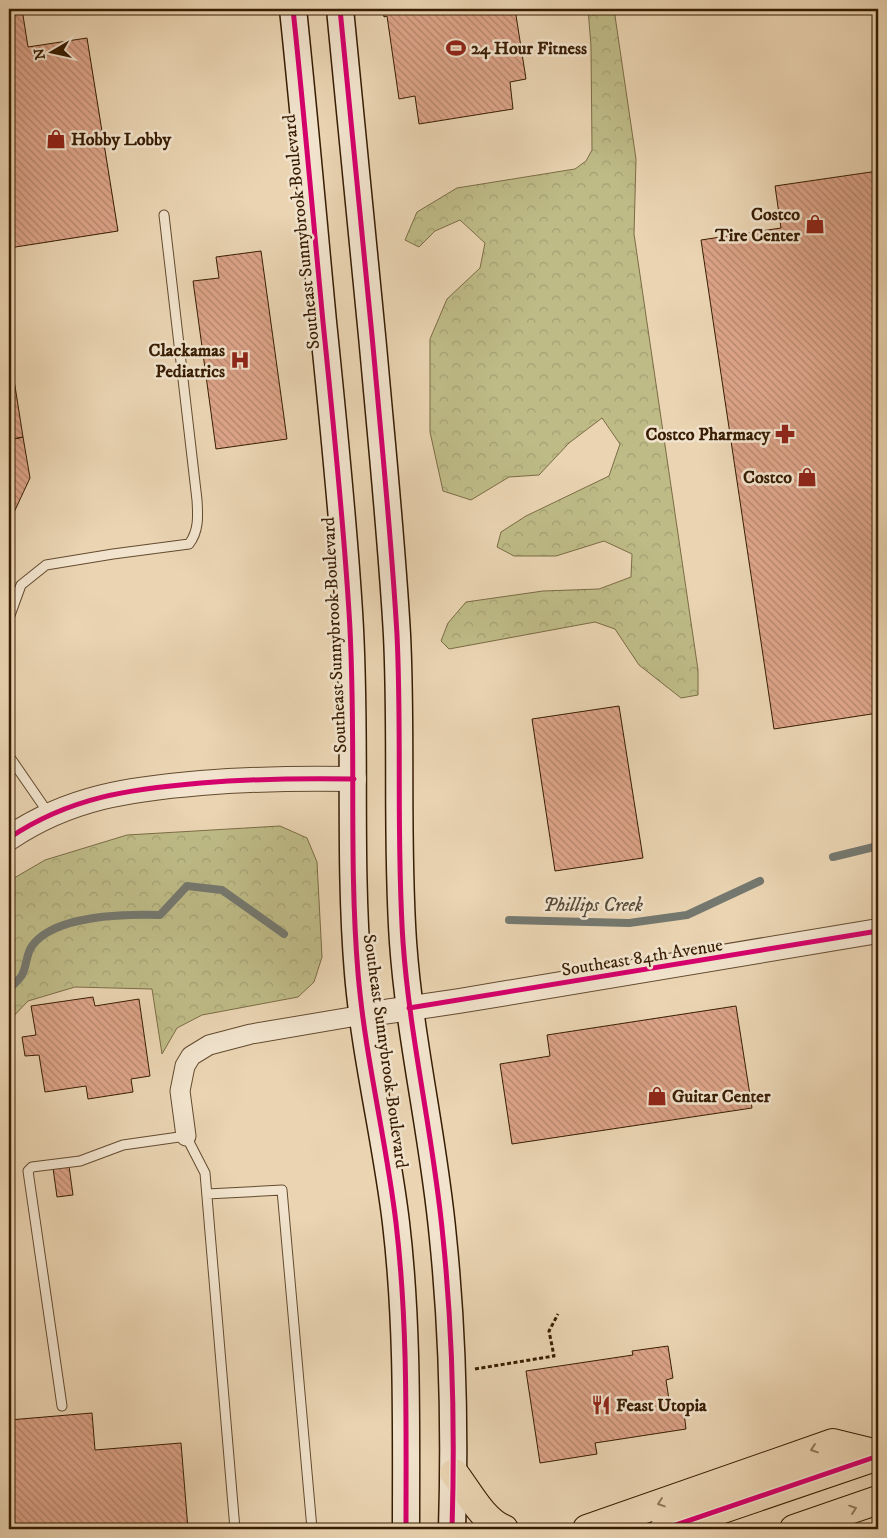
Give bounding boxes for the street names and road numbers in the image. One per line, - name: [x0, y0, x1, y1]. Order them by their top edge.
- street label: Southeast Sunnybrook Boulevard: [279, 113, 325, 351]
- street label: Southeast Sunnybrook Boulevard: [318, 516, 352, 753]
- street label: Southeast Sunnybrook Boulevard: [358, 933, 412, 1170]
- street label: Southeast 84th Avenue: [560, 934, 724, 982]

